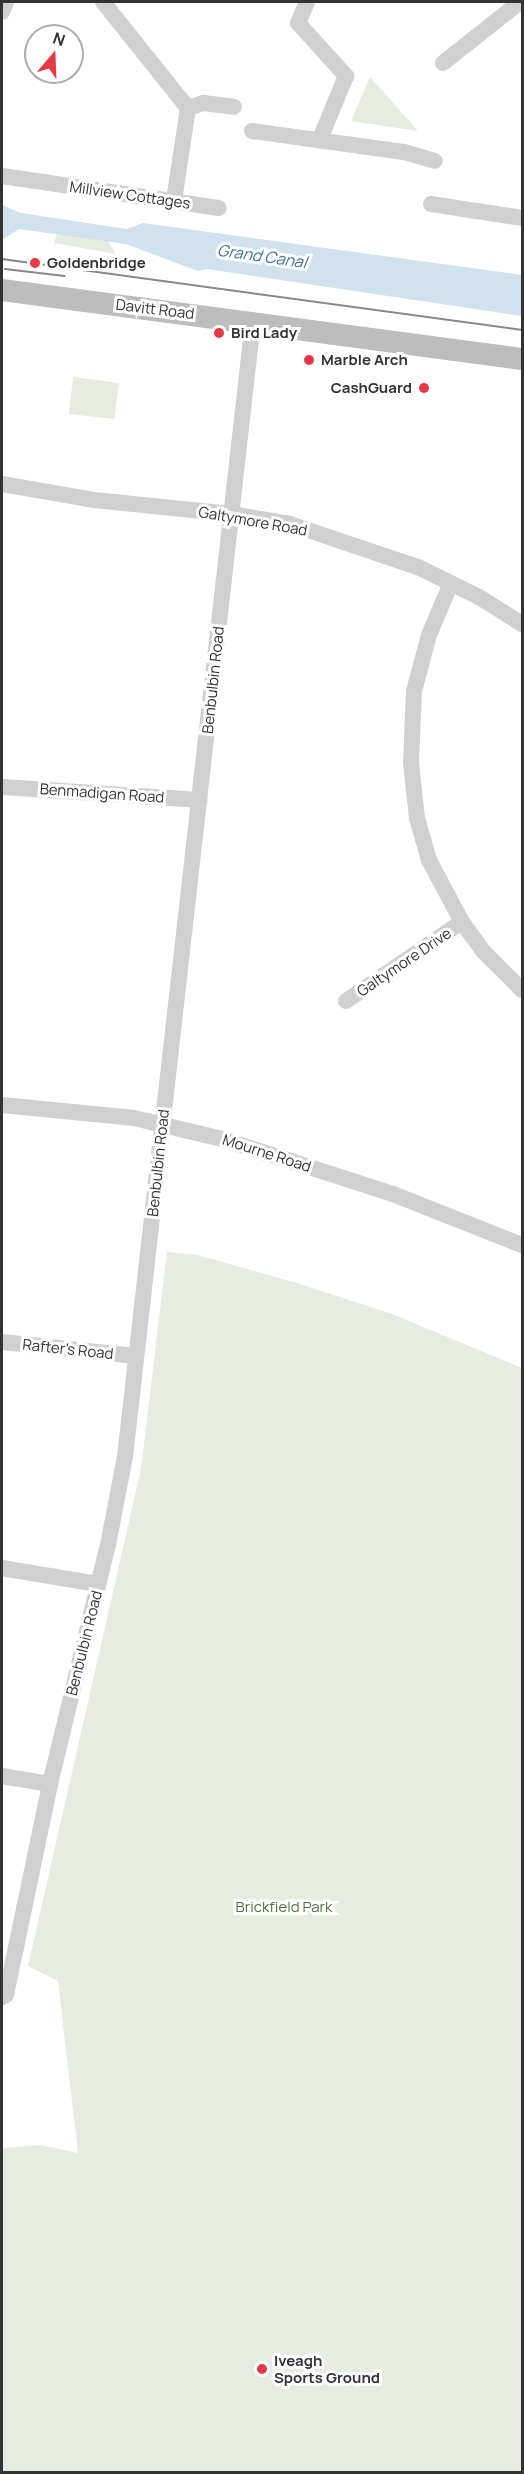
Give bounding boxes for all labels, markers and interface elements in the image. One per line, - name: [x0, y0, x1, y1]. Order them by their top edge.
- north arrow: [24, 24, 84, 84]
- text: N: [50, 27, 68, 51]
- street label: Millview Cottages: [68, 178, 192, 212]
- water label: Grand Canal: [216, 240, 308, 272]
- place label: Goldenbridge: [47, 254, 146, 272]
- marker: Goldenbridge: [28, 256, 42, 270]
- street label: Davitt Road: [115, 295, 195, 323]
- place label: Bird Lady: [231, 324, 297, 342]
- marker: Bird Lady: [212, 326, 226, 340]
- place label: Marble Arch: [321, 351, 408, 369]
- marker: Marble Arch: [302, 353, 316, 367]
- place label: CashGuard: [331, 379, 412, 397]
- marker: CashGuard: [417, 381, 431, 395]
- street label: Galtymore Road: [197, 503, 309, 539]
- street label: Benbulbin Road: [198, 625, 228, 735]
- street label: Benmadigan Road: [39, 780, 165, 806]
- street label: Galtymore Drive: [353, 924, 455, 1000]
- street label: Benbulbin Road: [143, 1108, 173, 1218]
- street label: Mourne Road: [220, 1130, 314, 1176]
- street label: Rafter's Road: [22, 1335, 114, 1363]
- street label: Benbulbin Road: [62, 1589, 106, 1697]
- park label: Brickfield Park: [236, 1898, 332, 1916]
- place label: Iveagh Sports Ground: [274, 2351, 380, 2386]
- marker: Iveagh Sports Ground: [255, 2362, 269, 2376]

